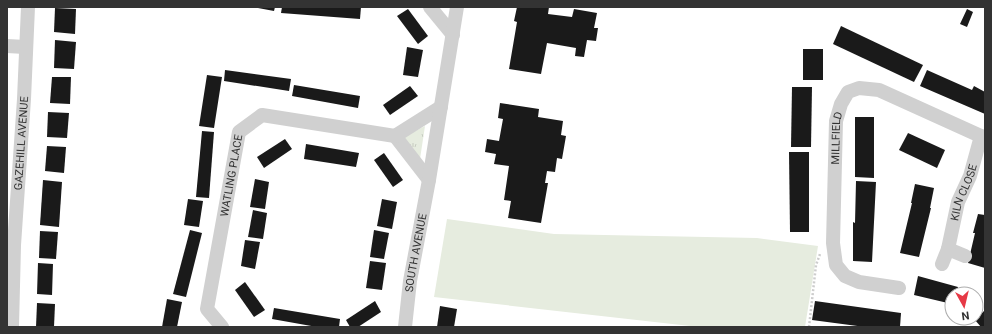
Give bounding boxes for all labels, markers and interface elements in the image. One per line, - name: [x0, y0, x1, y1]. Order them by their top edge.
- street label: GAZEHILL AVENUE: [12, 96, 31, 191]
- street label: MILLFIELD: [829, 110, 845, 165]
- street label: WATLING PLACE: [218, 134, 245, 218]
- street label: KILN CLOSE: [948, 163, 980, 222]
- street label: SOUTH AVENUE: [403, 213, 430, 293]
- north arrow: [944, 286, 984, 326]
- text: N: [960, 308, 970, 322]

